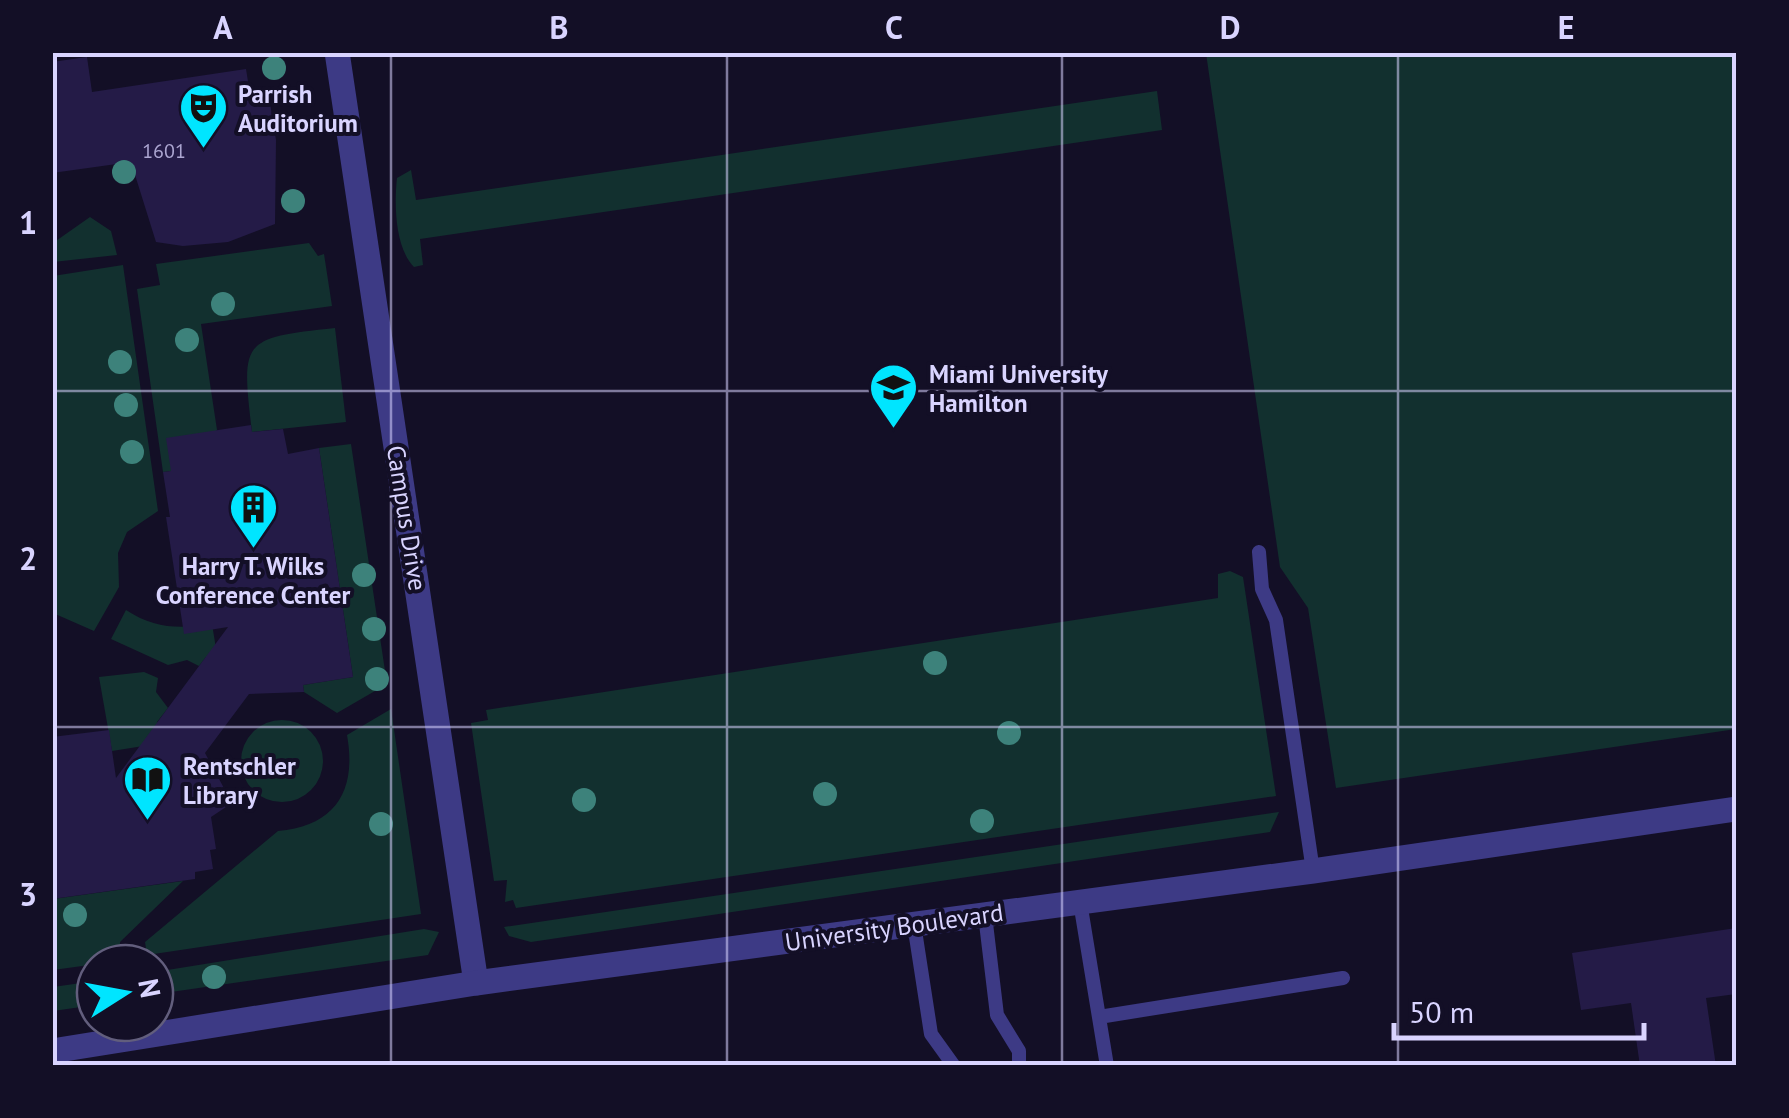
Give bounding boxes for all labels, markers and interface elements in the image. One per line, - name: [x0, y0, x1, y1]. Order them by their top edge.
- text: A: [213, 6, 233, 48]
- text: B: [550, 6, 568, 48]
- text: C: [885, 6, 903, 48]
- text: D: [1220, 6, 1240, 48]
- text: E: [1558, 6, 1574, 48]
- place label: Parrish Auditorium: [238, 78, 358, 139]
- theatre icon: Parrish Auditorium: [177, 82, 229, 150]
- house number: 1601: [142, 138, 186, 164]
- text: 1: [19, 201, 37, 243]
- place label: Miami University Hamilton: [929, 358, 1109, 419]
- school or university icon: Miami University Hamilton: [868, 362, 920, 430]
- street label: Campus Drive: [380, 443, 434, 593]
- building icon: Harry T. Wilks Conference Center: [227, 482, 279, 550]
- text: 2: [19, 537, 37, 579]
- place label: Harry T. Wilks Conference Center: [156, 550, 350, 611]
- place label: Rentschler Library: [183, 750, 296, 811]
- library icon: Rentschler Library: [122, 754, 174, 822]
- text: 3: [19, 873, 37, 915]
- street label: University Boulevard: [783, 896, 1005, 958]
- north arrow: [75, 943, 175, 1043]
- text: N: [130, 976, 170, 1001]
- scale bar: [1394, 978, 1644, 1040]
- text: 50 m: [1409, 992, 1474, 1031]

